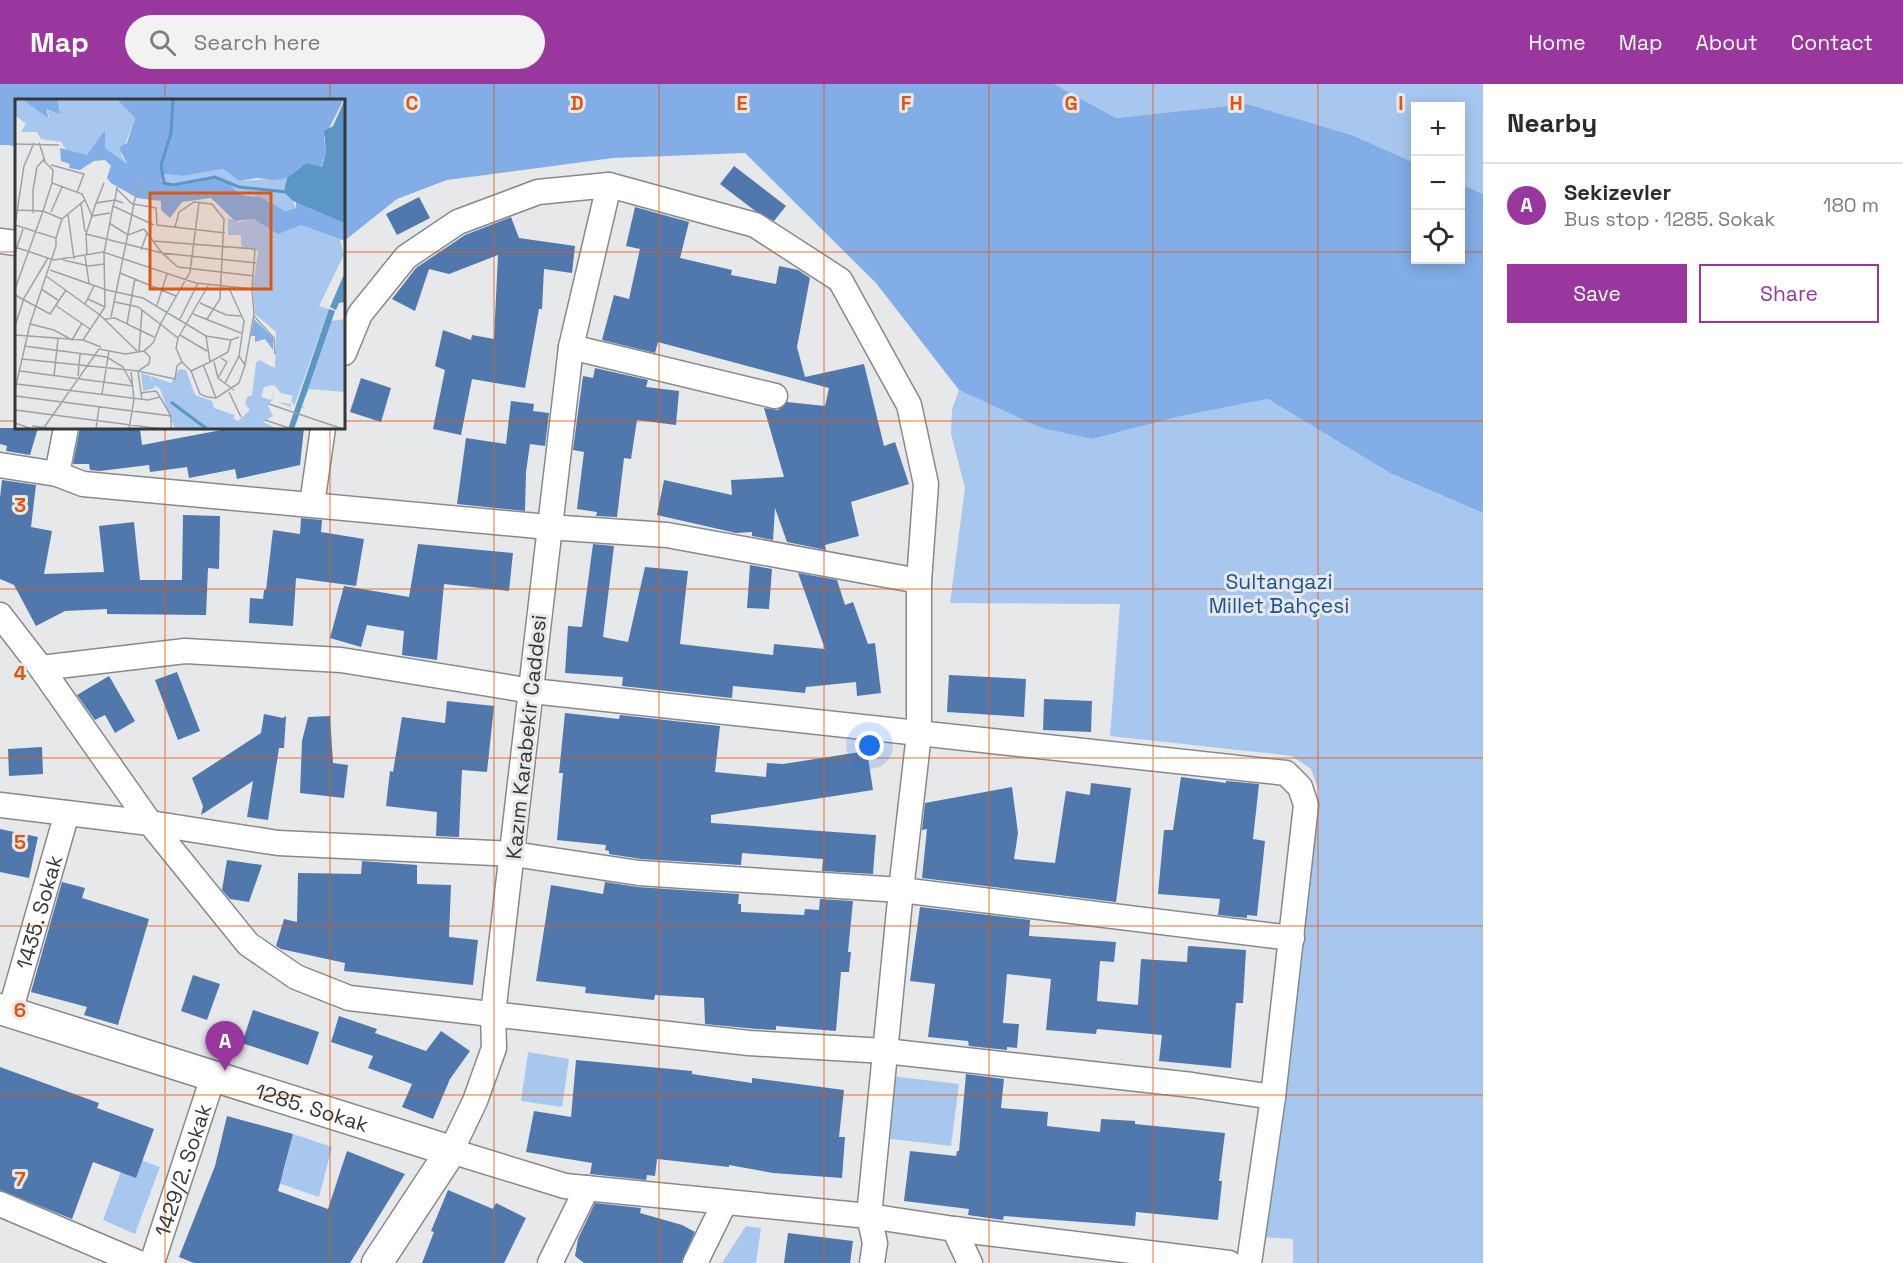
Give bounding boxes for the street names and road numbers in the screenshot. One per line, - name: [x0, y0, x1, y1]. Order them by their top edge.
- street label: Kazım Karabekir Caddesi: [500, 613, 552, 861]
- street label: 1435. Sokak: [9, 852, 68, 972]
- street label: 1285. Sokak: [252, 1077, 372, 1138]
- street label: 1429/2. Sokak: [148, 1100, 217, 1240]

